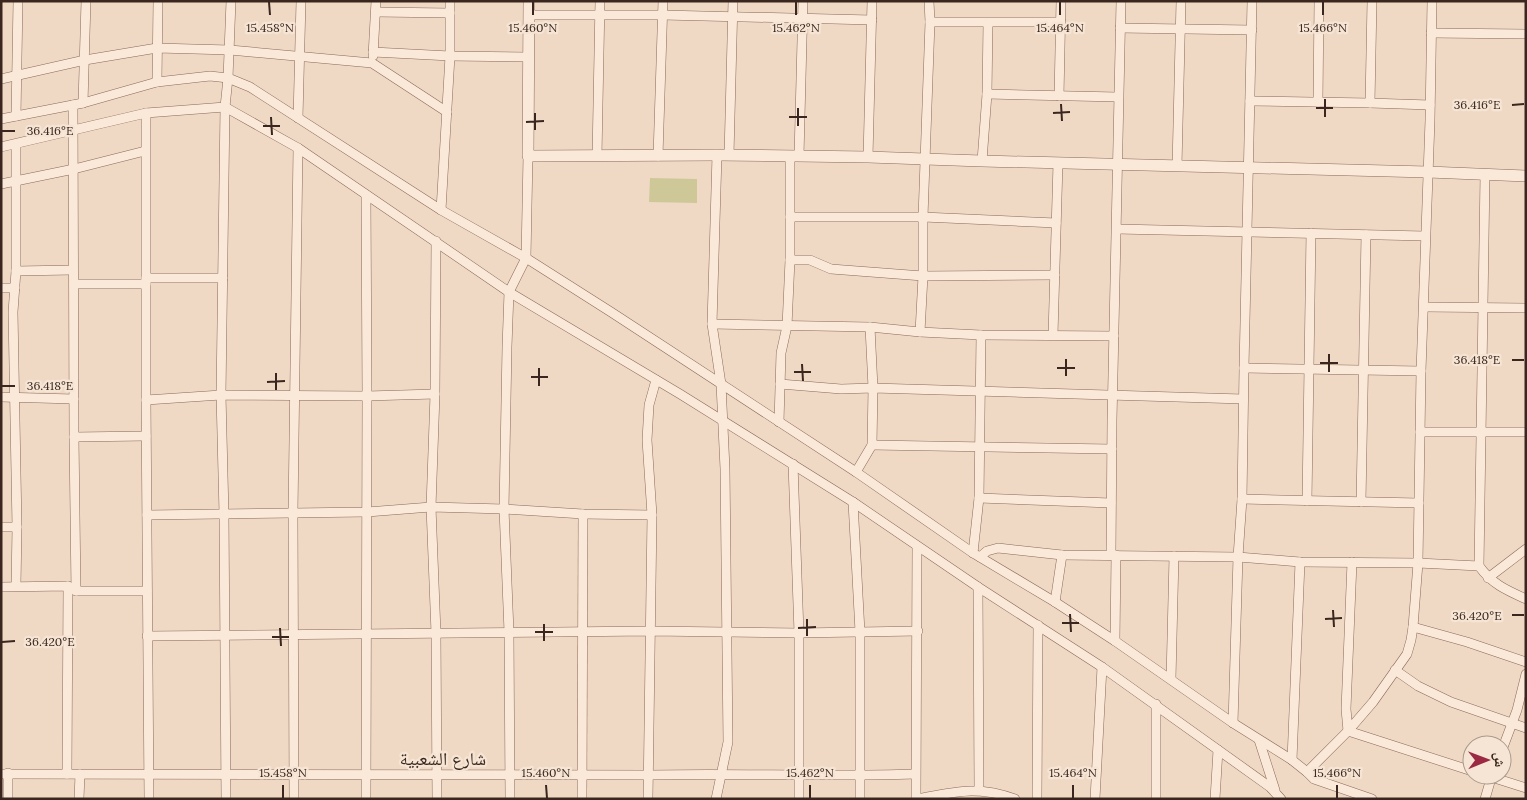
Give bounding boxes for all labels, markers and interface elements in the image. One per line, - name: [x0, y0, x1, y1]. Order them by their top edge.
- text: 15.458°N: [246, 20, 294, 35]
- text: 15.460°N: [509, 20, 557, 35]
- text: 15.462°N: [772, 20, 820, 35]
- text: 15.464°N: [1036, 20, 1084, 35]
- text: 15.466°N: [1299, 20, 1347, 35]
- text: 36.416°E: [1454, 97, 1500, 112]
- text: 36.416°E: [27, 123, 73, 138]
- text: 36.418°E: [1454, 352, 1500, 367]
- text: 36.418°E: [27, 378, 73, 393]
- text: 36.420°E: [1452, 608, 1502, 623]
- text: 36.420°E: [25, 634, 75, 649]
- north arrow: [1462, 735, 1512, 785]
- street label: شارع الشعبية: [400, 747, 486, 770]
- text: ش: [1491, 752, 1509, 767]
- text: 15.458°N: [259, 765, 307, 780]
- text: 15.460°N: [522, 765, 570, 780]
- text: 15.462°N: [786, 765, 834, 780]
- text: 15.464°N: [1049, 765, 1097, 780]
- text: 15.466°N: [1313, 765, 1361, 780]

